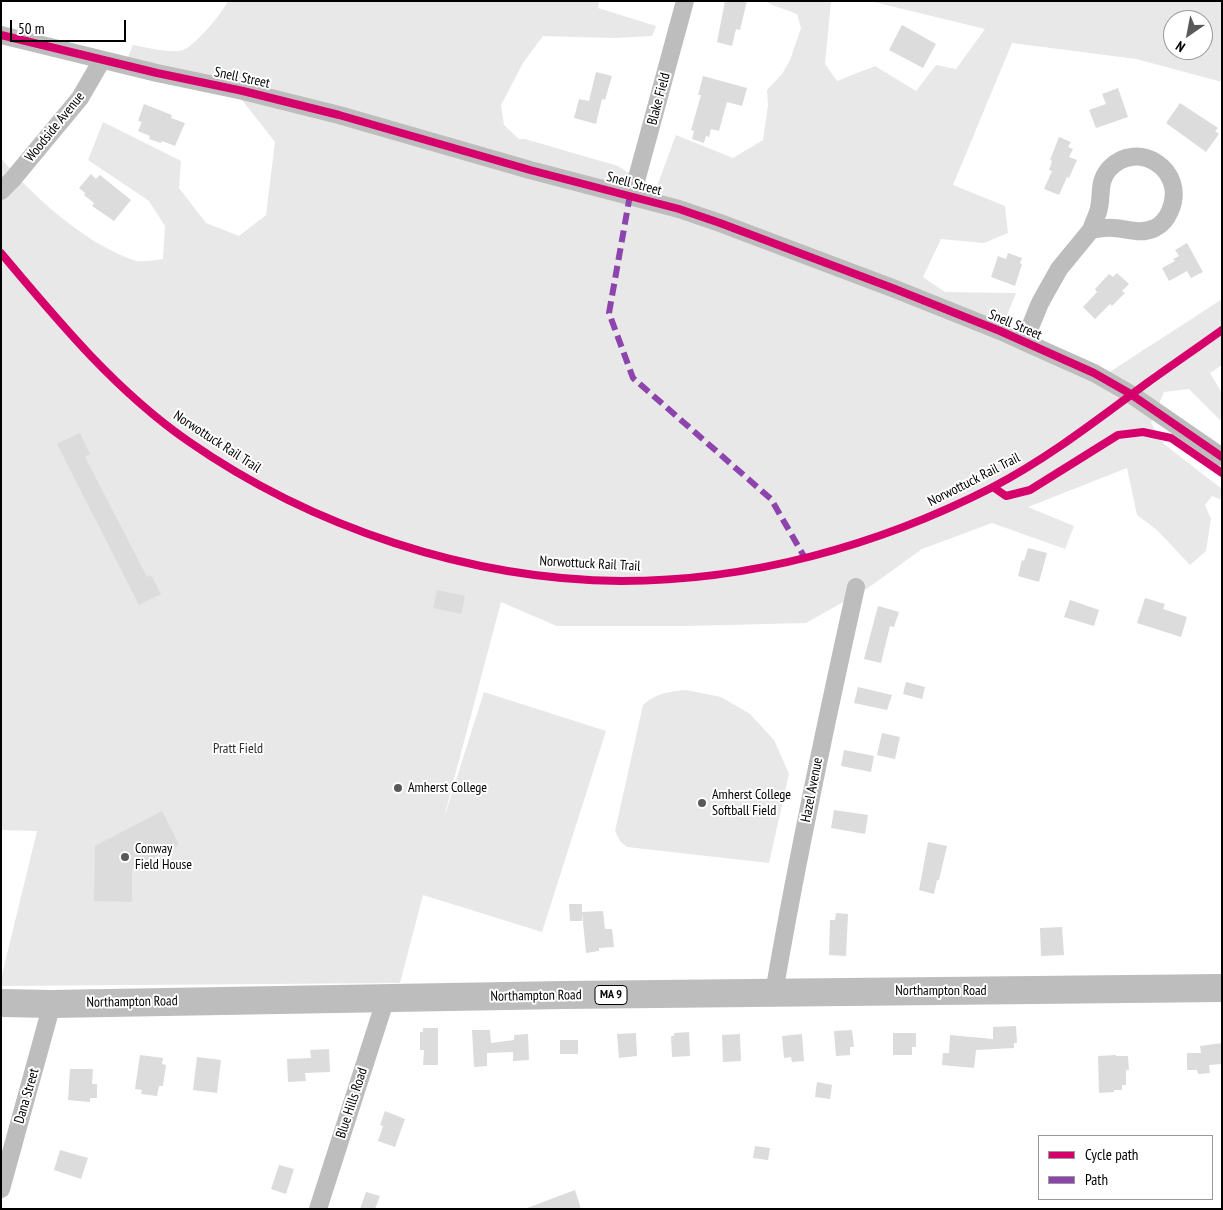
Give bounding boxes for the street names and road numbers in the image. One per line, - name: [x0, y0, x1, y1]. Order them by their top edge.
- street label: Snell Street: [213, 64, 271, 92]
- street label: Blake Field: [644, 71, 674, 127]
- street label: Woodside Avenue: [22, 89, 88, 165]
- street label: Snell Street: [605, 169, 663, 199]
- street label: Snell Street: [986, 306, 1044, 344]
- street label: Norwottuck Rail Trail: [170, 407, 264, 477]
- street label: Norwottuck Rail Trail: [925, 450, 1023, 510]
- street label: Norwottuck Rail Trail: [539, 553, 641, 575]
- street label: Hazel Avenue: [798, 756, 826, 824]
- street label: Northampton Road: [895, 983, 987, 999]
- road number: MA 9: [595, 986, 627, 1004]
- street label: Northampton Road: [490, 987, 582, 1005]
- street label: Northampton Road: [86, 993, 178, 1011]
- street label: Dana Street: [11, 1066, 43, 1126]
- street label: Blue Hills Road: [333, 1066, 371, 1140]

